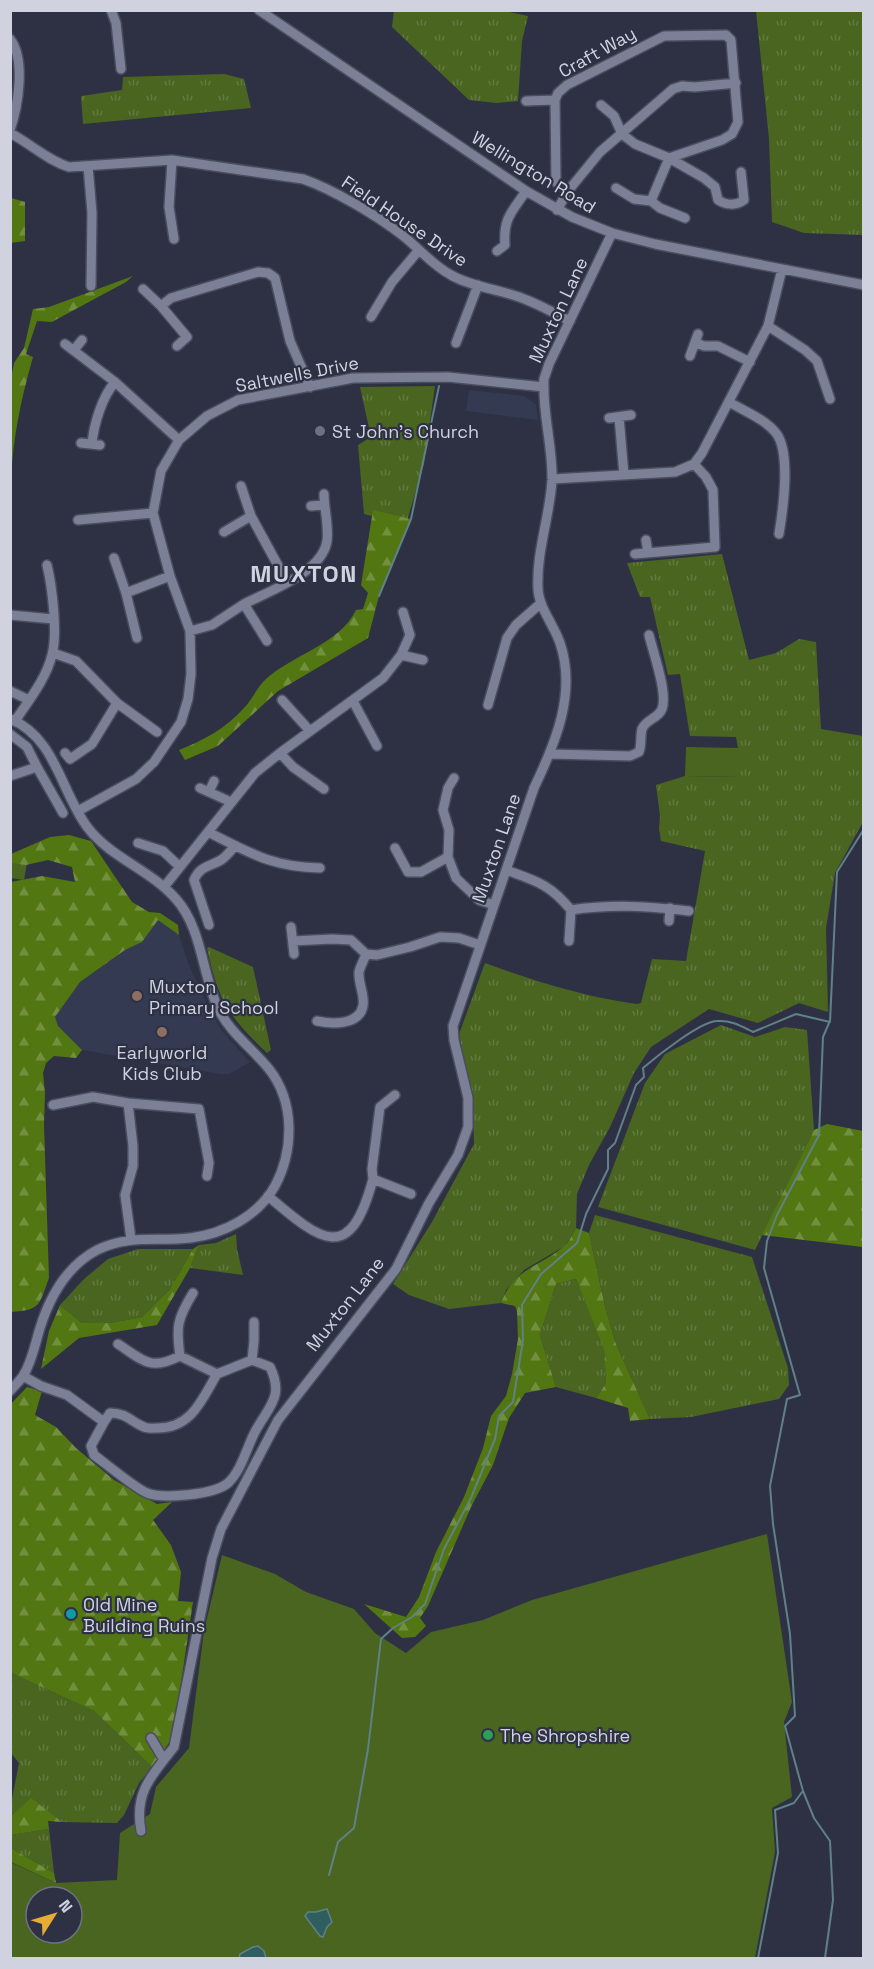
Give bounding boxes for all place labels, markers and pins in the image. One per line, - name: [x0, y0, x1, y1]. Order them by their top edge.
- place label: St John's Church: [332, 420, 479, 443]
- marker: St John's Church: [313, 424, 327, 438]
- place label: Muxton Primary School: [149, 975, 279, 1019]
- marker: Muxton Primary School: [130, 989, 144, 1003]
- marker: Earlyworld Kids Club: [155, 1025, 169, 1039]
- place label: Earlyworld Kids Club: [117, 1041, 207, 1085]
- place label: Old Mine Building Ruins: [83, 1593, 205, 1637]
- marker: Old Mine Building Ruins: [64, 1607, 78, 1621]
- place label: The Shropshire: [500, 1724, 630, 1747]
- marker: The Shropshire: [481, 1728, 495, 1742]

